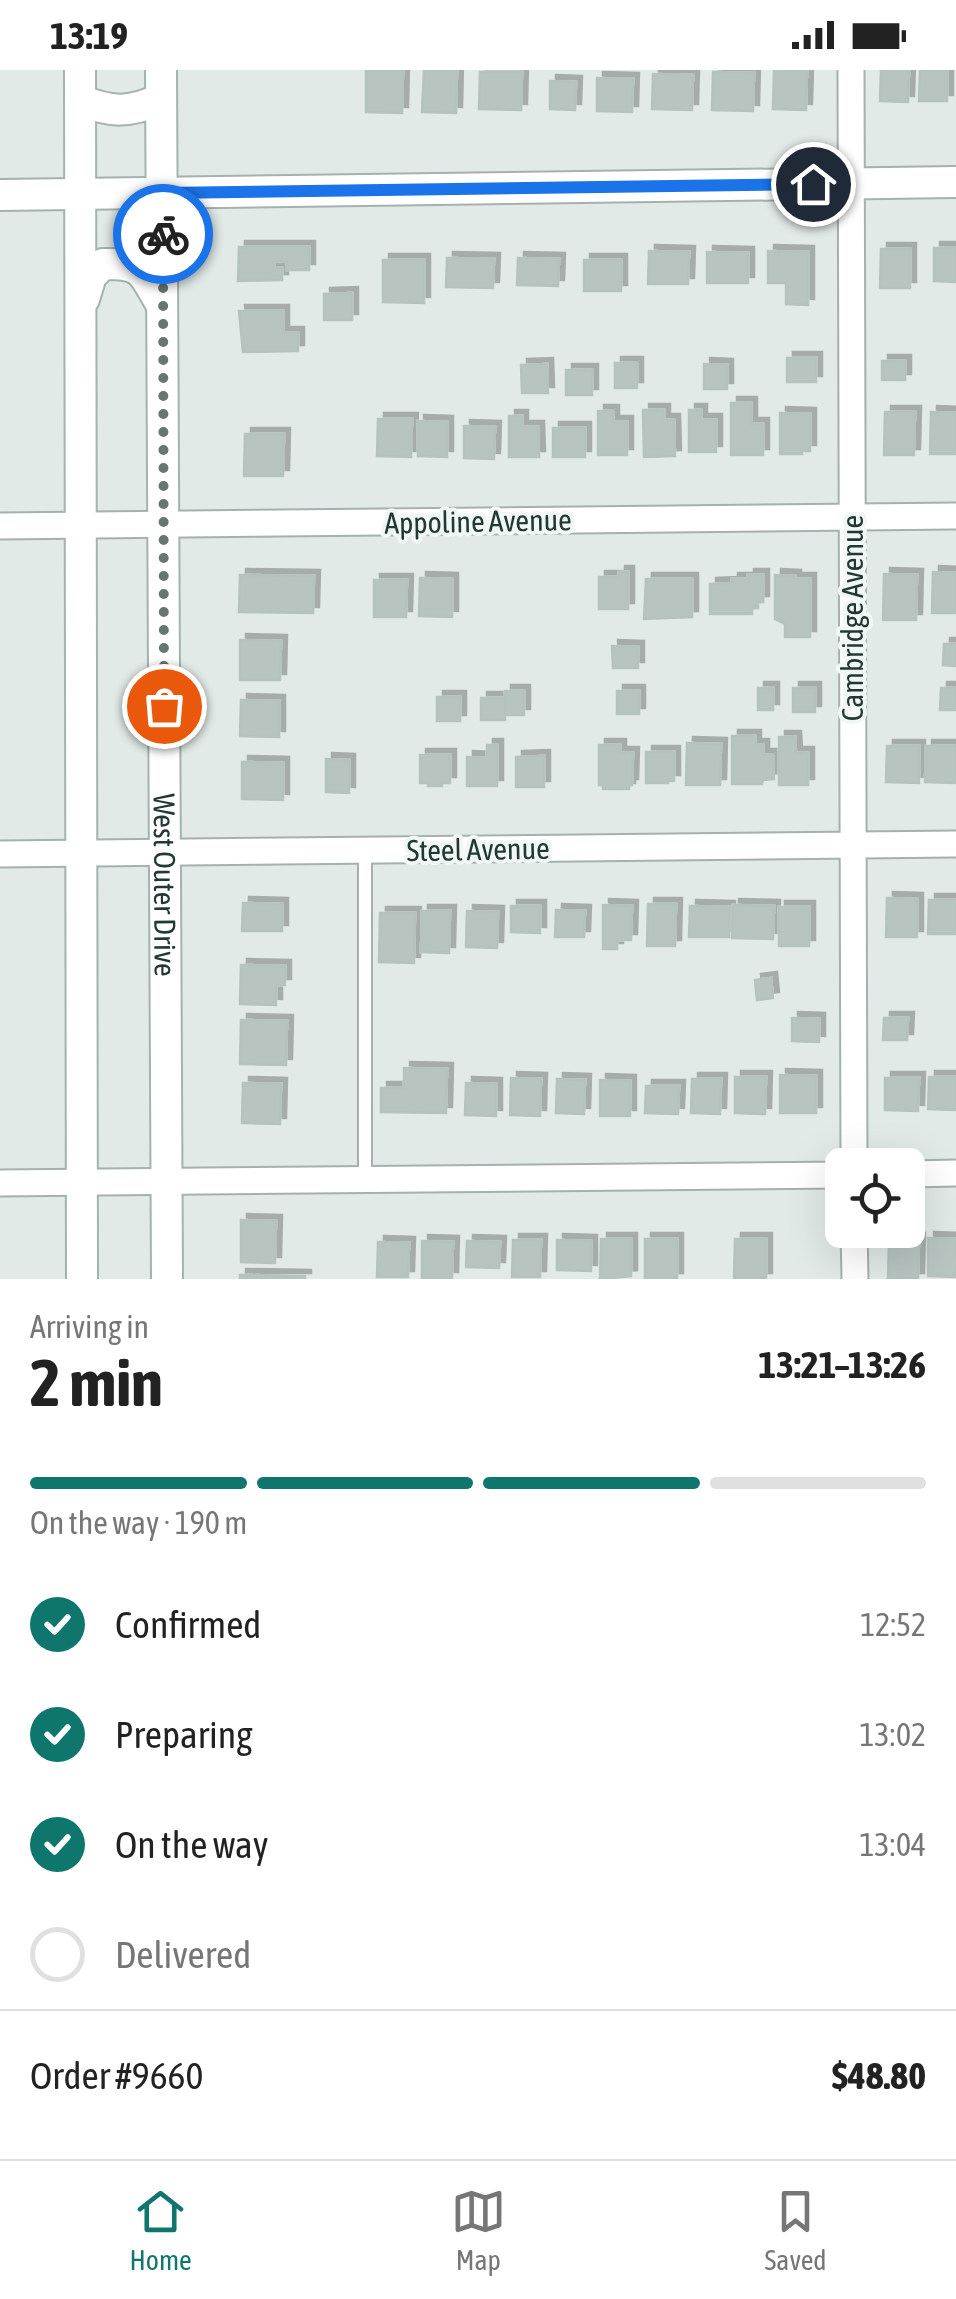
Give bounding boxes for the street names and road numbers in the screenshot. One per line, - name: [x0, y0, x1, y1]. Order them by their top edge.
- street label: Appoline Avenue: [384, 502, 572, 540]
- street label: Cambridge Avenue: [835, 515, 869, 721]
- street label: West Outer Drive: [148, 793, 182, 977]
- street label: Steel Avenue: [406, 831, 550, 867]

